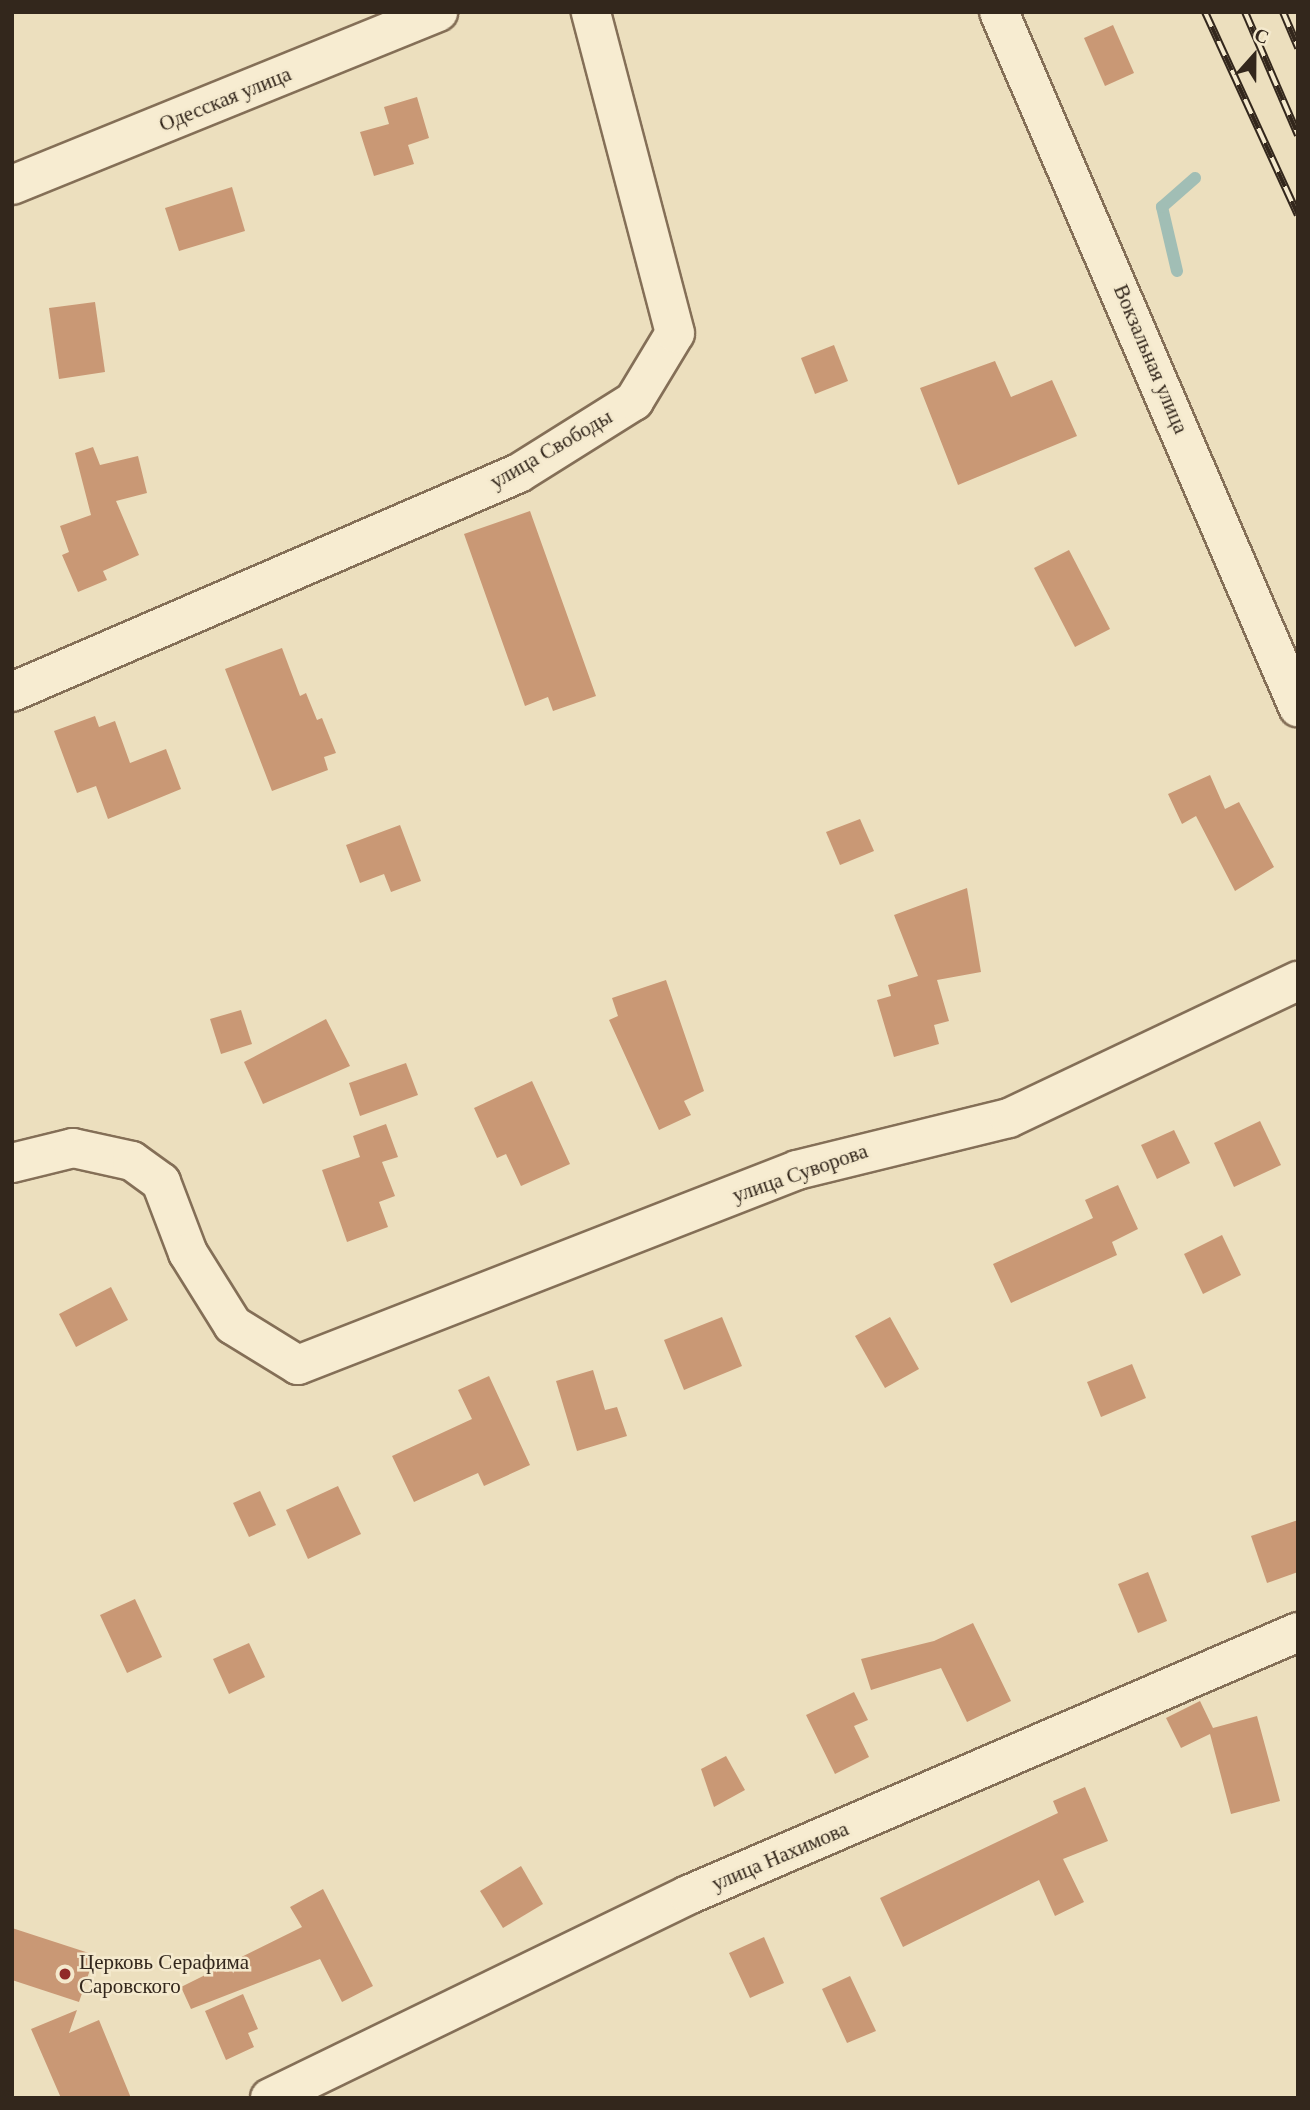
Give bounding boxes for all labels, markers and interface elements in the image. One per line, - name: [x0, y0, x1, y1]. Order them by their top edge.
- north arrow: [1219, 21, 1289, 91]
- text: С: [1252, 24, 1272, 48]
- street label: Одесская улица: [155, 61, 295, 137]
- street label: Вокзальная улица: [1108, 281, 1194, 437]
- street label: улица Свободы: [485, 404, 617, 494]
- street label: улица Суворова: [729, 1138, 871, 1208]
- street label: улица Нахимова: [708, 1816, 852, 1896]
- place label: Церковь Серафима Саровского: [79, 1949, 249, 1999]
- marker: Церковь Серафима Саровского: [57, 1966, 73, 1982]

